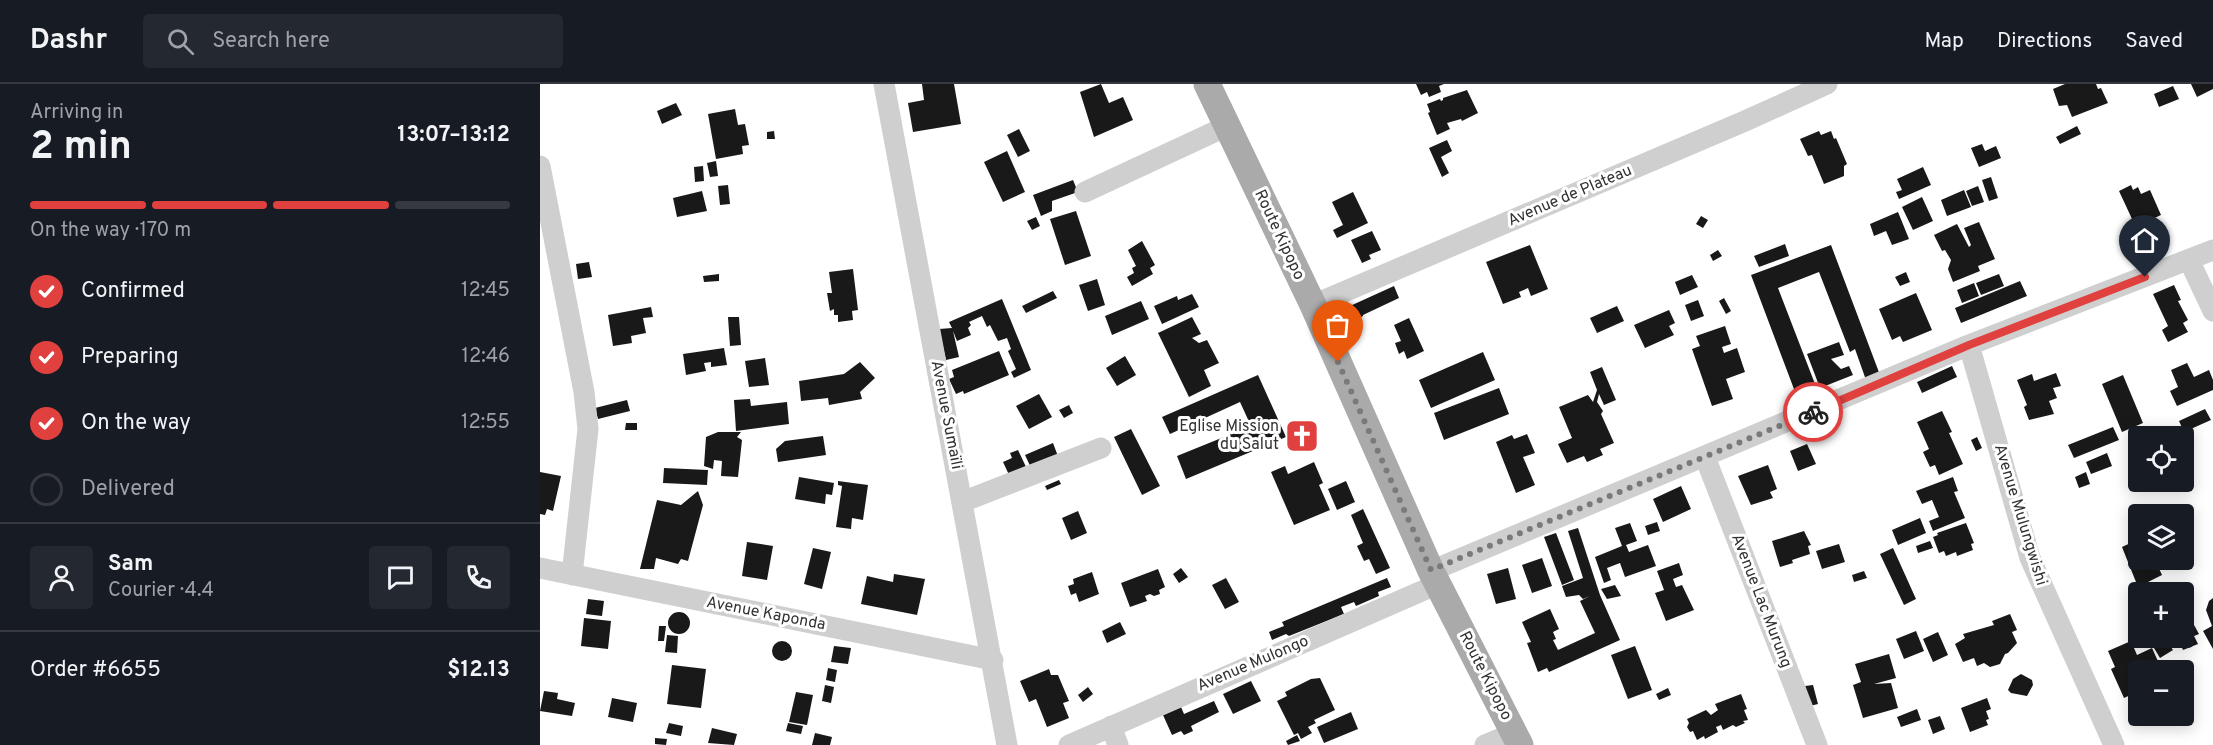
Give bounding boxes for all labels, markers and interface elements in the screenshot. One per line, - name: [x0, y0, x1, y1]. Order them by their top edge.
- search box: [143, 14, 563, 68]
- text: Dashr: [30, 23, 107, 59]
- icon: search: [164, 25, 197, 58]
- text: Search here: [212, 28, 330, 55]
- text: Map: [1924, 28, 1964, 55]
- text: Directions: [1997, 28, 2092, 55]
- text: Saved: [2125, 28, 2183, 55]
- text: Arriving in: [30, 100, 123, 126]
- text: 13:07–13:12: [397, 122, 510, 149]
- text: 2 min: [30, 124, 132, 173]
- street label: Avenue de Plateau: [1505, 161, 1635, 231]
- street label: Route Kipopo: [1249, 187, 1309, 283]
- pin: [2119, 215, 2170, 277]
- text: On the way · 170 m: [30, 218, 191, 244]
- icon: home: [2128, 224, 2161, 257]
- icon: check: [30, 275, 63, 308]
- text: Confirmed: [81, 278, 185, 305]
- text: 12:45: [461, 278, 510, 304]
- pin: [1312, 300, 1363, 362]
- icon: bag: [1321, 309, 1354, 342]
- icon: check: [30, 341, 63, 374]
- text: Preparing: [81, 344, 179, 371]
- text: 12:46: [461, 344, 510, 370]
- street label: Avenue Sumaïli: [926, 359, 966, 471]
- courier: [1783, 382, 1843, 442]
- icon: bike: [1797, 396, 1830, 429]
- icon: check: [30, 407, 63, 440]
- text: On the way: [81, 410, 191, 437]
- text: 12:55: [461, 410, 510, 436]
- place label: Eglise Mission du Salut: [1179, 417, 1279, 455]
- church icon: Eglise Mission du Salut: [1284, 418, 1320, 454]
- map controls: [2128, 426, 2194, 726]
- button: locate: [2128, 426, 2194, 492]
- street label: Avenue Mulungwishi: [1989, 442, 2051, 588]
- text: Delivered: [81, 476, 175, 503]
- button: layers: [2128, 504, 2194, 570]
- street label: Avenue Lac Murung: [1726, 531, 1796, 671]
- button: person: [30, 546, 93, 609]
- button: chat: [369, 546, 432, 609]
- button: phone: [447, 546, 510, 609]
- text: Sam: [108, 551, 153, 578]
- text: Courier · 4.4: [108, 578, 214, 604]
- button: +: [2128, 582, 2194, 648]
- street label: Avenue Kaponda: [705, 593, 827, 635]
- street label: Route Kipopo: [1454, 628, 1516, 724]
- street label: Avenue Mulongo: [1194, 631, 1312, 697]
- text: Order #6655: [30, 657, 161, 684]
- text: $12.13: [447, 657, 510, 684]
- button: −: [2128, 660, 2194, 726]

